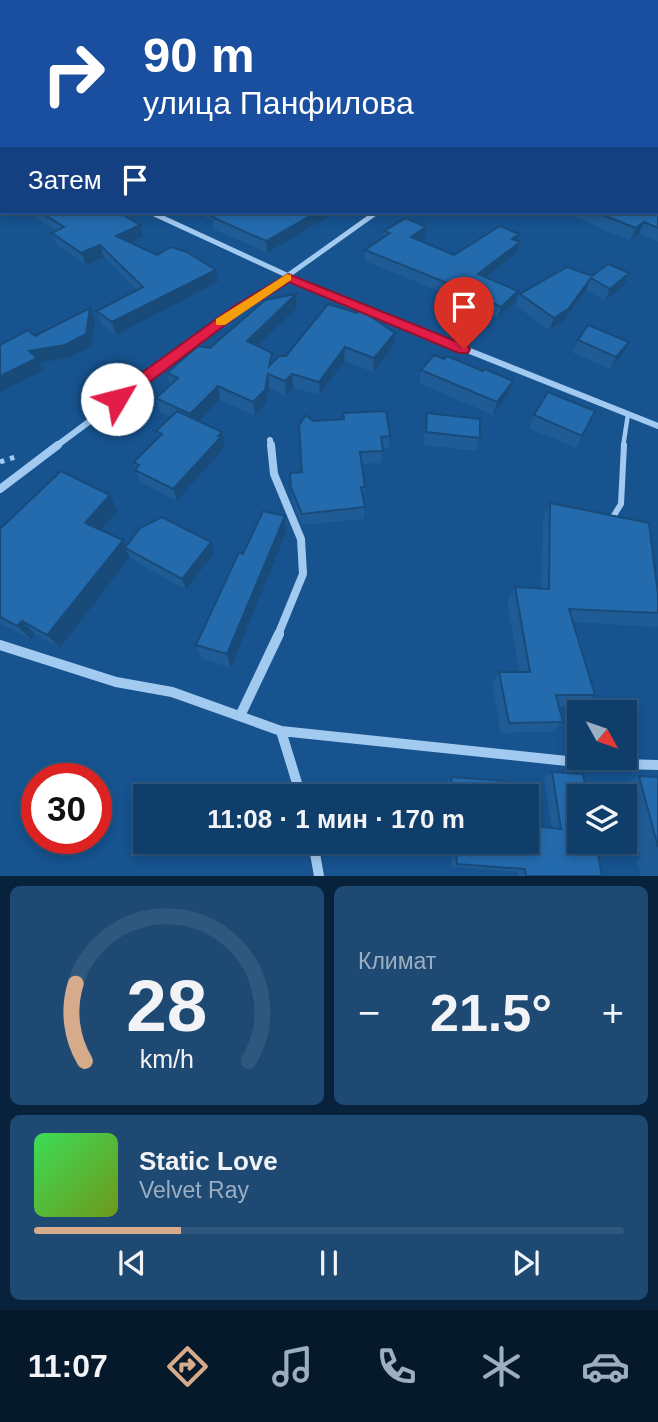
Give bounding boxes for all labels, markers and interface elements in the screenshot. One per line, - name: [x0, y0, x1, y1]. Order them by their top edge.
- icon: right: [28, 28, 119, 119]
- text: 90 m: [143, 28, 255, 82]
- text: улица Панфилова: [143, 85, 414, 121]
- icon: arrive: [116, 161, 154, 199]
- text: Затем: [28, 165, 102, 195]
- pin: [434, 277, 494, 349]
- icon: arrive: [445, 288, 483, 326]
- position arrow: [80, 362, 154, 436]
- north arrow: [567, 700, 637, 770]
- map controls: [567, 700, 637, 854]
- speed limit sign: 30: [21, 763, 112, 854]
- button: layers: [567, 784, 637, 854]
- text: 11:08 · 1 мин · 170 m: [207, 804, 465, 834]
- text: Климат: [358, 948, 436, 974]
- text: 28: [127, 966, 207, 1047]
- text: 21.5°: [430, 984, 552, 1042]
- text: −: [358, 992, 380, 1034]
- text: +: [602, 992, 624, 1034]
- text: km/h: [140, 1045, 194, 1073]
- text: Static Love: [139, 1146, 278, 1176]
- text: Velvet Ray: [139, 1177, 249, 1203]
- icon: previous: [113, 1244, 151, 1282]
- icon: pause: [310, 1244, 348, 1282]
- icon: next: [507, 1244, 545, 1282]
- icon: directions: [163, 1342, 212, 1391]
- icon: music: [268, 1342, 317, 1391]
- icon: phone: [372, 1342, 421, 1391]
- icon: climate: [477, 1342, 526, 1391]
- icon: car: [581, 1342, 630, 1391]
- text: 11:07: [28, 1348, 108, 1384]

